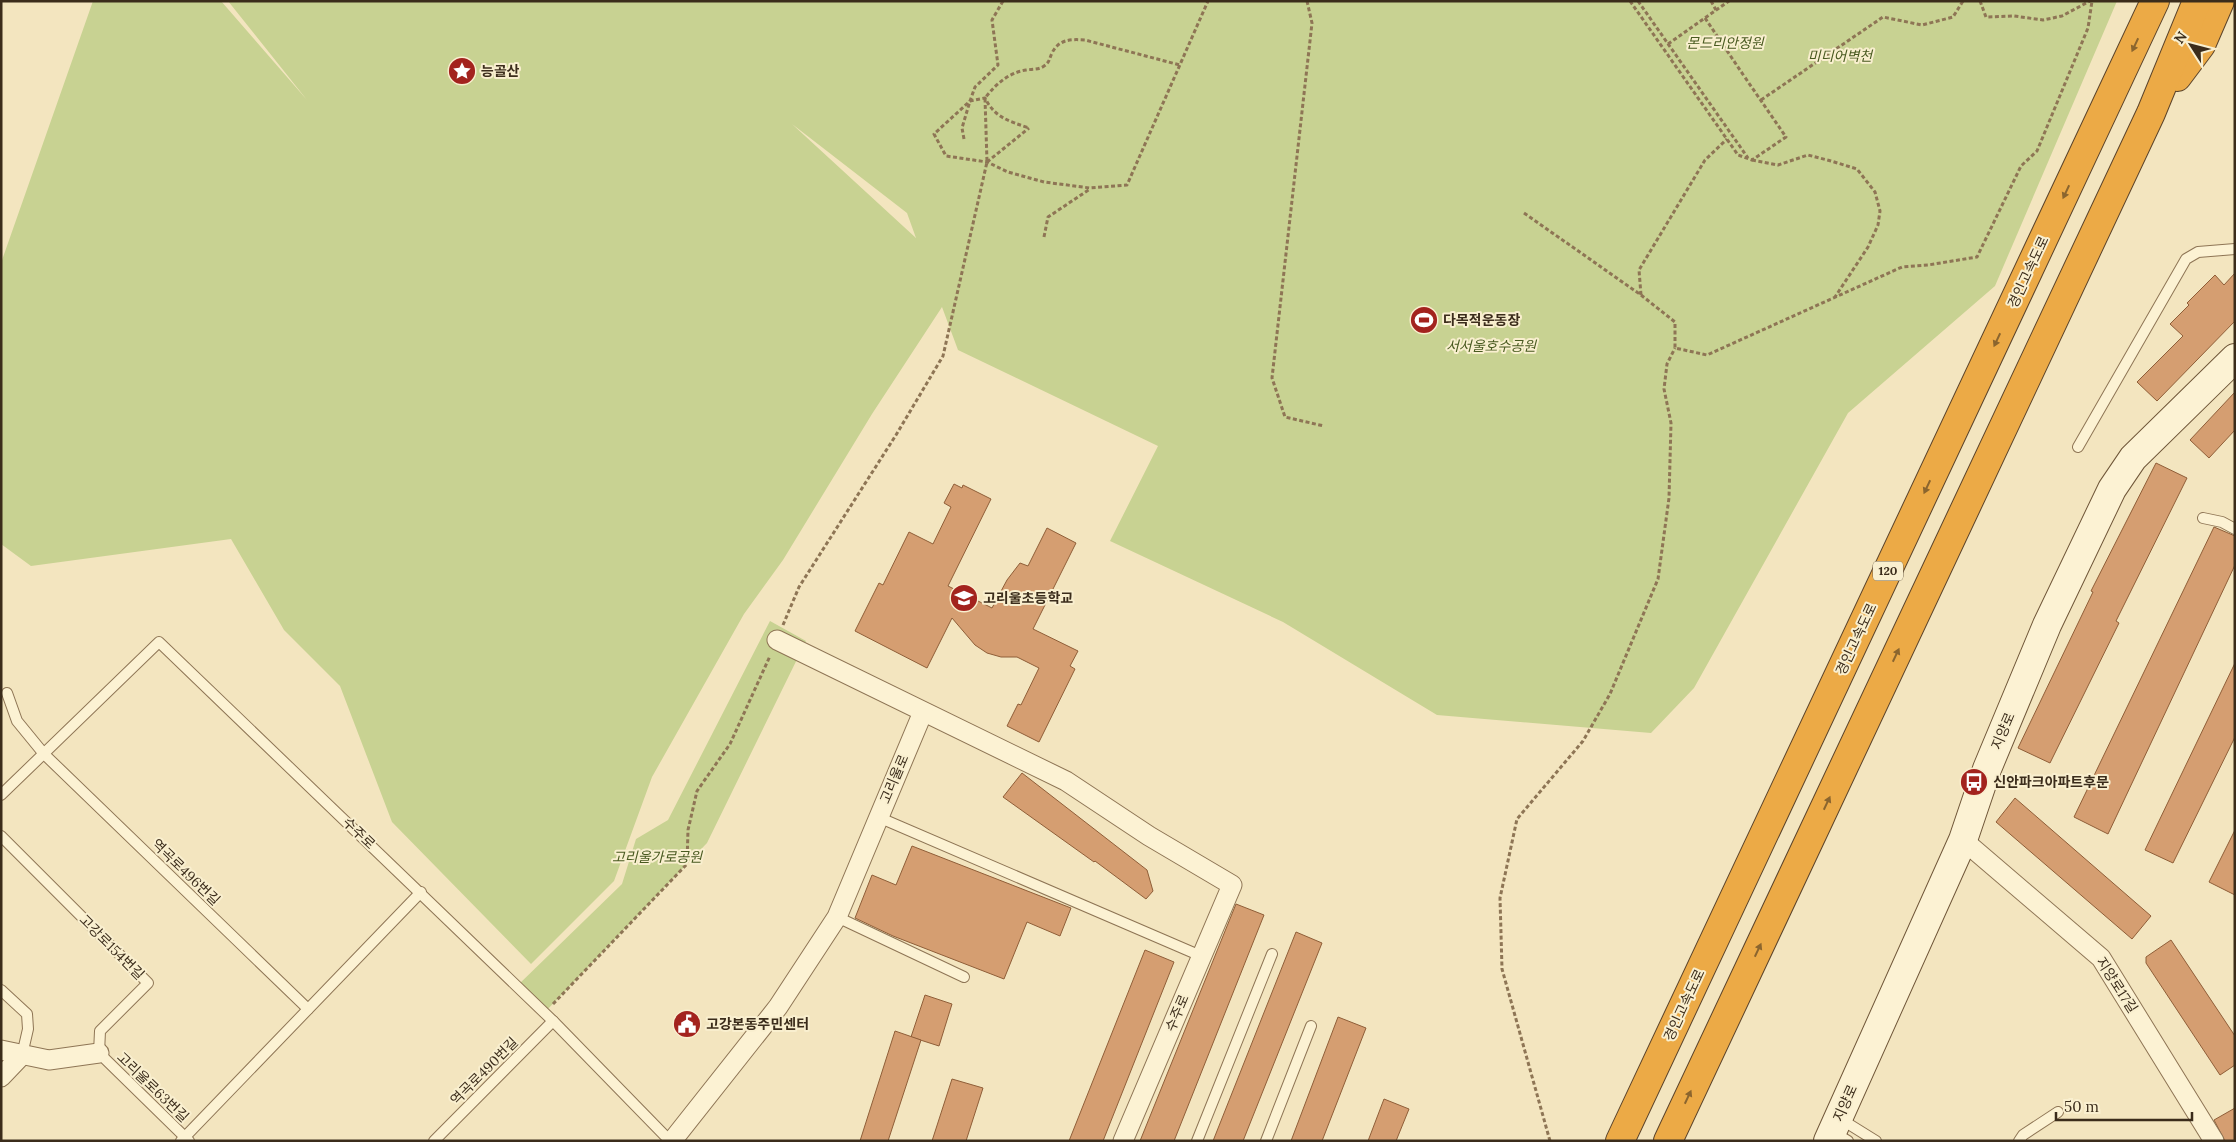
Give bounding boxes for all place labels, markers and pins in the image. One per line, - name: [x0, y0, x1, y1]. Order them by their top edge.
- place icon: 능골산: [447, 56, 477, 86]
- place label: 능골산: [481, 62, 520, 80]
- sports icon: 다목적운동장: [1409, 305, 1439, 335]
- place label: 다목적운동장: [1443, 311, 1520, 329]
- school or university icon: 고리울초등학교: [949, 583, 979, 613]
- place label: 고리울초등학교: [983, 589, 1073, 607]
- bus stop icon: 신안파크아파트후문: [1959, 767, 1989, 797]
- place label: 신안파크아파트후문: [1993, 773, 2109, 791]
- public building icon: 고강본동주민센터: [672, 1009, 702, 1039]
- place label: 고강본동주민센터: [706, 1015, 809, 1033]

